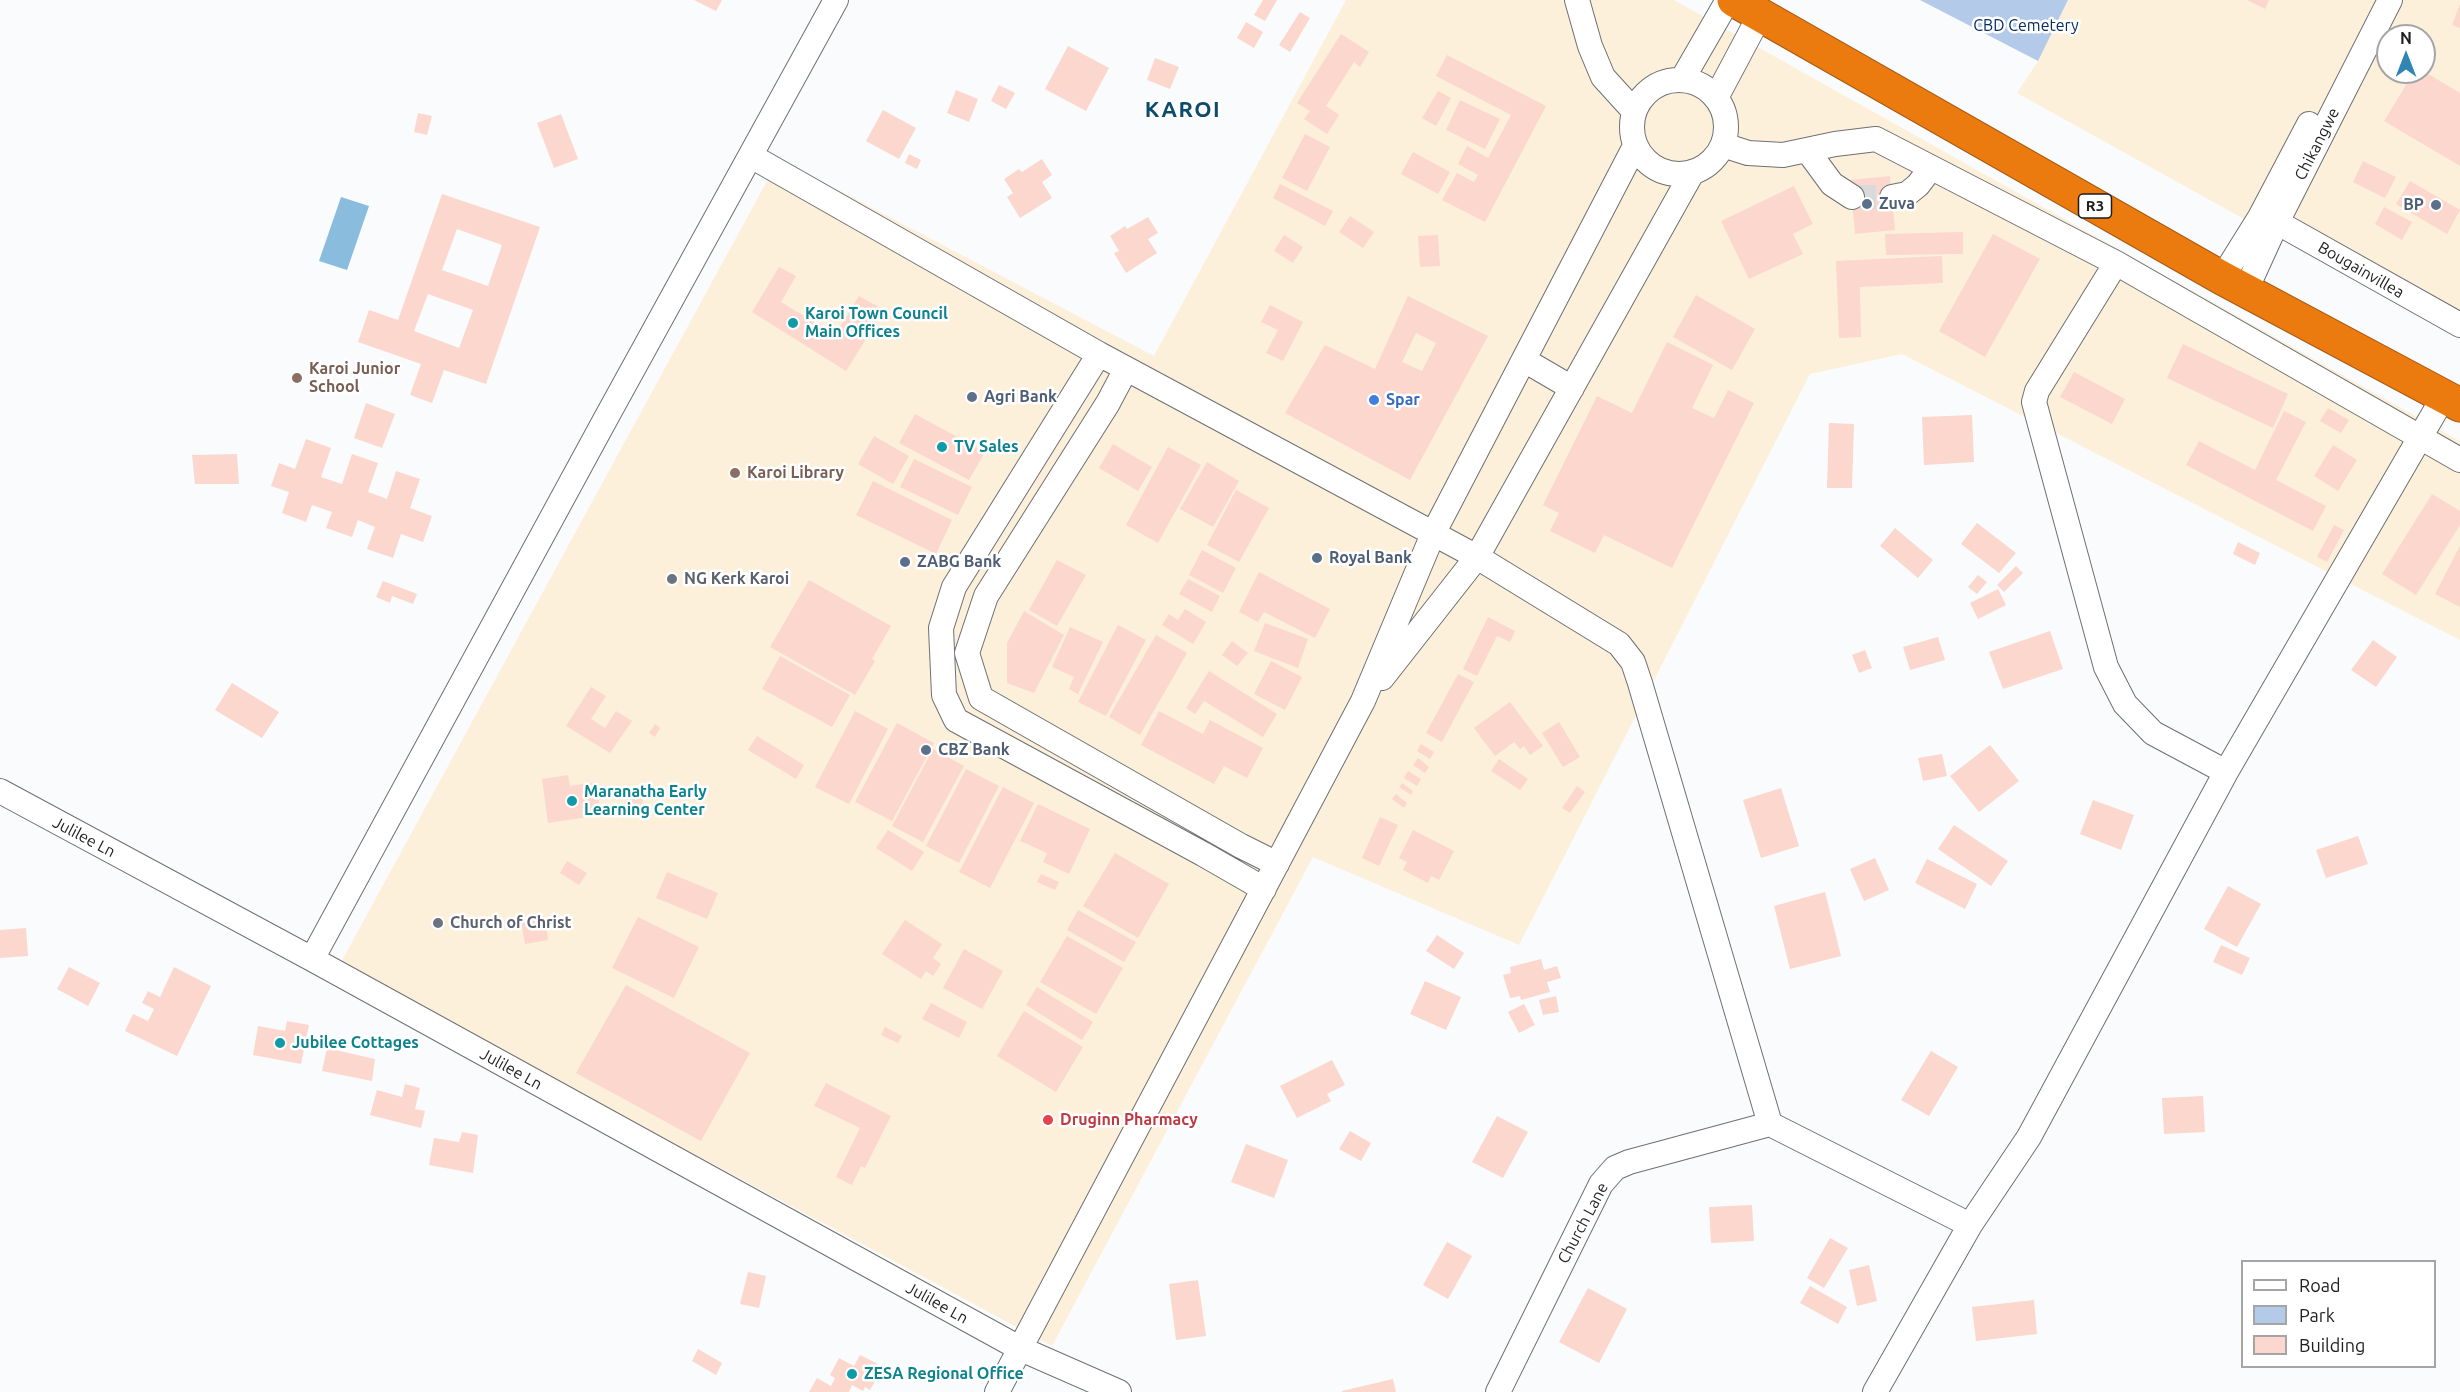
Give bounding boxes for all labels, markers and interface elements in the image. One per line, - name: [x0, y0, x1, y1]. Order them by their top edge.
- park label: CBD Cemetery: [1973, 16, 2079, 36]
- north arrow: [2376, 24, 2436, 84]
- text: N: [2400, 29, 2412, 47]
- district label: KAROI: [1145, 97, 1221, 123]
- street label: Chikangwe: [2291, 105, 2343, 183]
- place label: Zuva: [1879, 194, 1915, 214]
- road number: R3: [2078, 194, 2112, 218]
- place label: BP: [2403, 195, 2424, 215]
- marker: Zuva: [1860, 197, 1874, 211]
- marker: BP: [2429, 198, 2443, 212]
- street label: Bougainvillea: [2315, 238, 2407, 302]
- place label: Karoi Town Council Main Offices: [805, 304, 948, 342]
- marker: Karoi Town Council Main Offices: [786, 316, 800, 330]
- place label: Karoi Junior School: [309, 359, 400, 397]
- marker: Karoi Junior School: [290, 371, 304, 385]
- place label: Agri Bank: [984, 387, 1057, 407]
- marker: Agri Bank: [965, 390, 979, 404]
- place label: Spar: [1386, 390, 1420, 410]
- marker: Spar: [1367, 393, 1381, 407]
- place label: TV Sales: [954, 437, 1019, 457]
- marker: TV Sales: [935, 440, 949, 454]
- place label: Karoi Library: [747, 463, 844, 483]
- marker: Karoi Library: [728, 466, 742, 480]
- place label: Royal Bank: [1329, 548, 1412, 568]
- marker: Royal Bank: [1310, 551, 1324, 565]
- place label: ZABG Bank: [917, 552, 1001, 572]
- marker: ZABG Bank: [898, 555, 912, 569]
- place label: NG Kerk Karoi: [684, 569, 789, 589]
- marker: NG Kerk Karoi: [665, 572, 679, 586]
- place label: CBZ Bank: [938, 740, 1010, 760]
- marker: CBZ Bank: [919, 743, 933, 757]
- place label: Maranatha Early Learning Center: [584, 782, 707, 820]
- marker: Maranatha Early Learning Center: [565, 794, 579, 808]
- street label: Julilee Ln: [50, 813, 118, 861]
- place label: Church of Christ: [450, 913, 571, 933]
- marker: Church of Christ: [431, 916, 445, 930]
- place label: Jubilee Cottages: [292, 1033, 419, 1053]
- marker: Jubilee Cottages: [273, 1036, 287, 1050]
- street label: Julilee Ln: [477, 1044, 545, 1094]
- place label: Druginn Pharmacy: [1060, 1110, 1198, 1130]
- marker: Druginn Pharmacy: [1041, 1113, 1055, 1127]
- street label: Church Lane: [1554, 1179, 1612, 1267]
- legend: [2241, 1260, 2436, 1368]
- text: Road: [2299, 1275, 2341, 1295]
- street label: Julilee Ln: [903, 1278, 971, 1328]
- text: Park: [2299, 1305, 2335, 1325]
- text: Building: [2299, 1335, 2365, 1355]
- place label: ZESA Regional Office: [864, 1364, 1024, 1384]
- marker: ZESA Regional Office: [845, 1367, 859, 1381]

